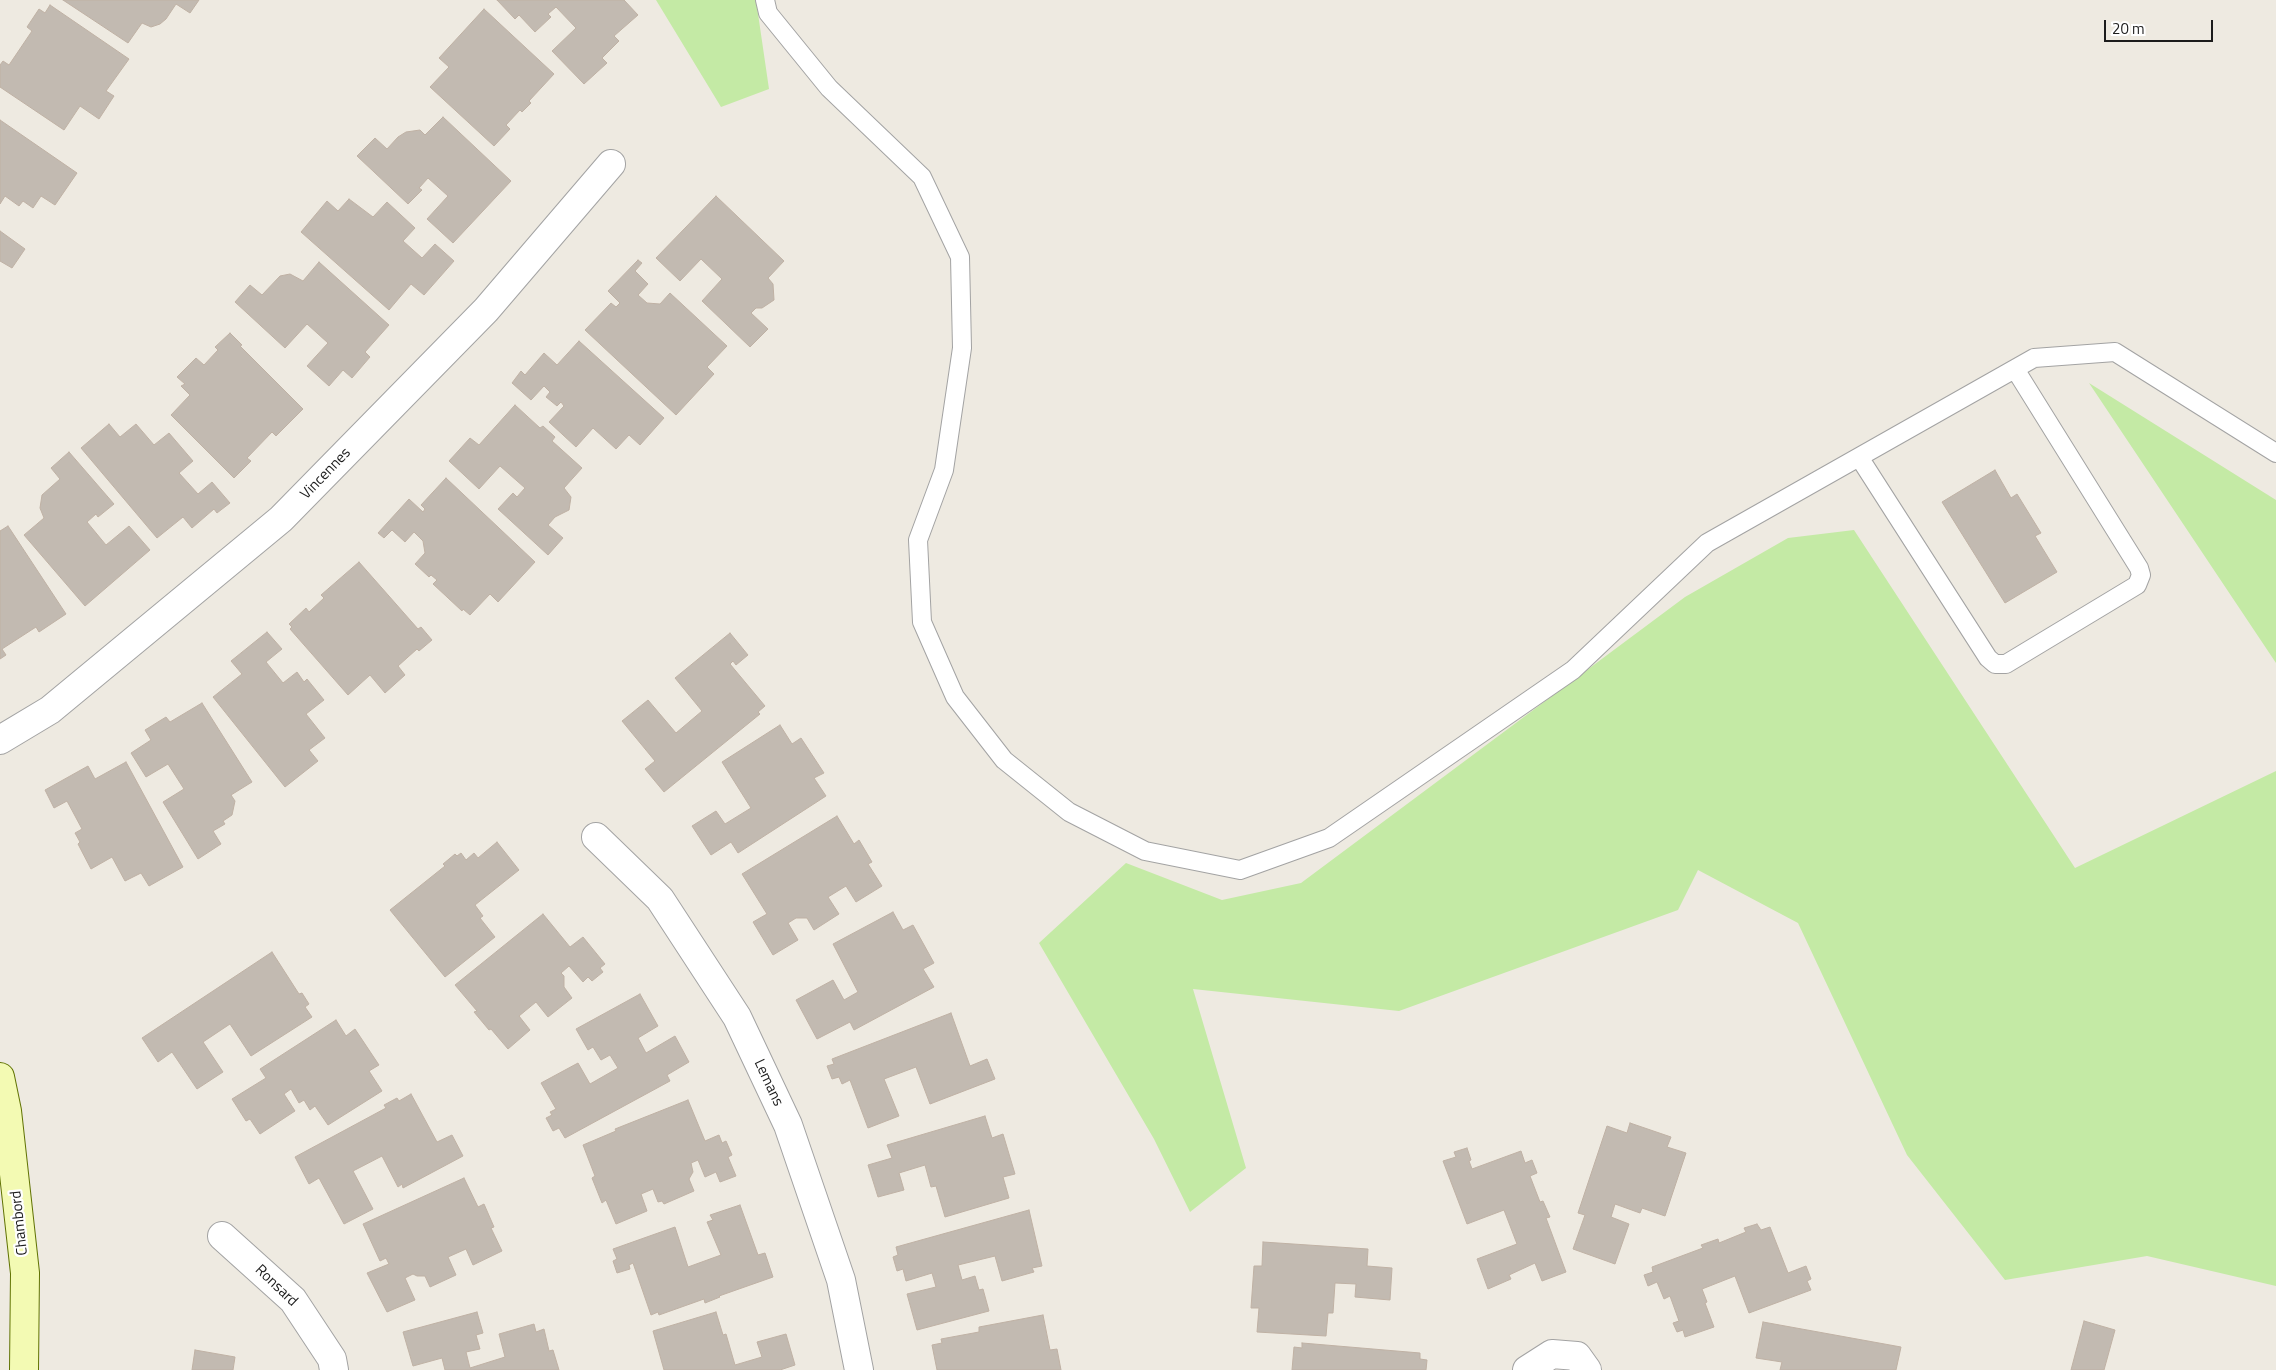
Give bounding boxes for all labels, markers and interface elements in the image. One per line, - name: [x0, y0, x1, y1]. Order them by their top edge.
- scale bar: [2106, 10, 2215, 42]
- text: 20 m: [2112, 17, 2145, 40]
- street label: Vincennes: [297, 444, 355, 504]
- street label: Lemans: [749, 1057, 787, 1109]
- street label: Chambord: [8, 1190, 32, 1256]
- street label: Ronsard: [251, 1261, 301, 1311]

